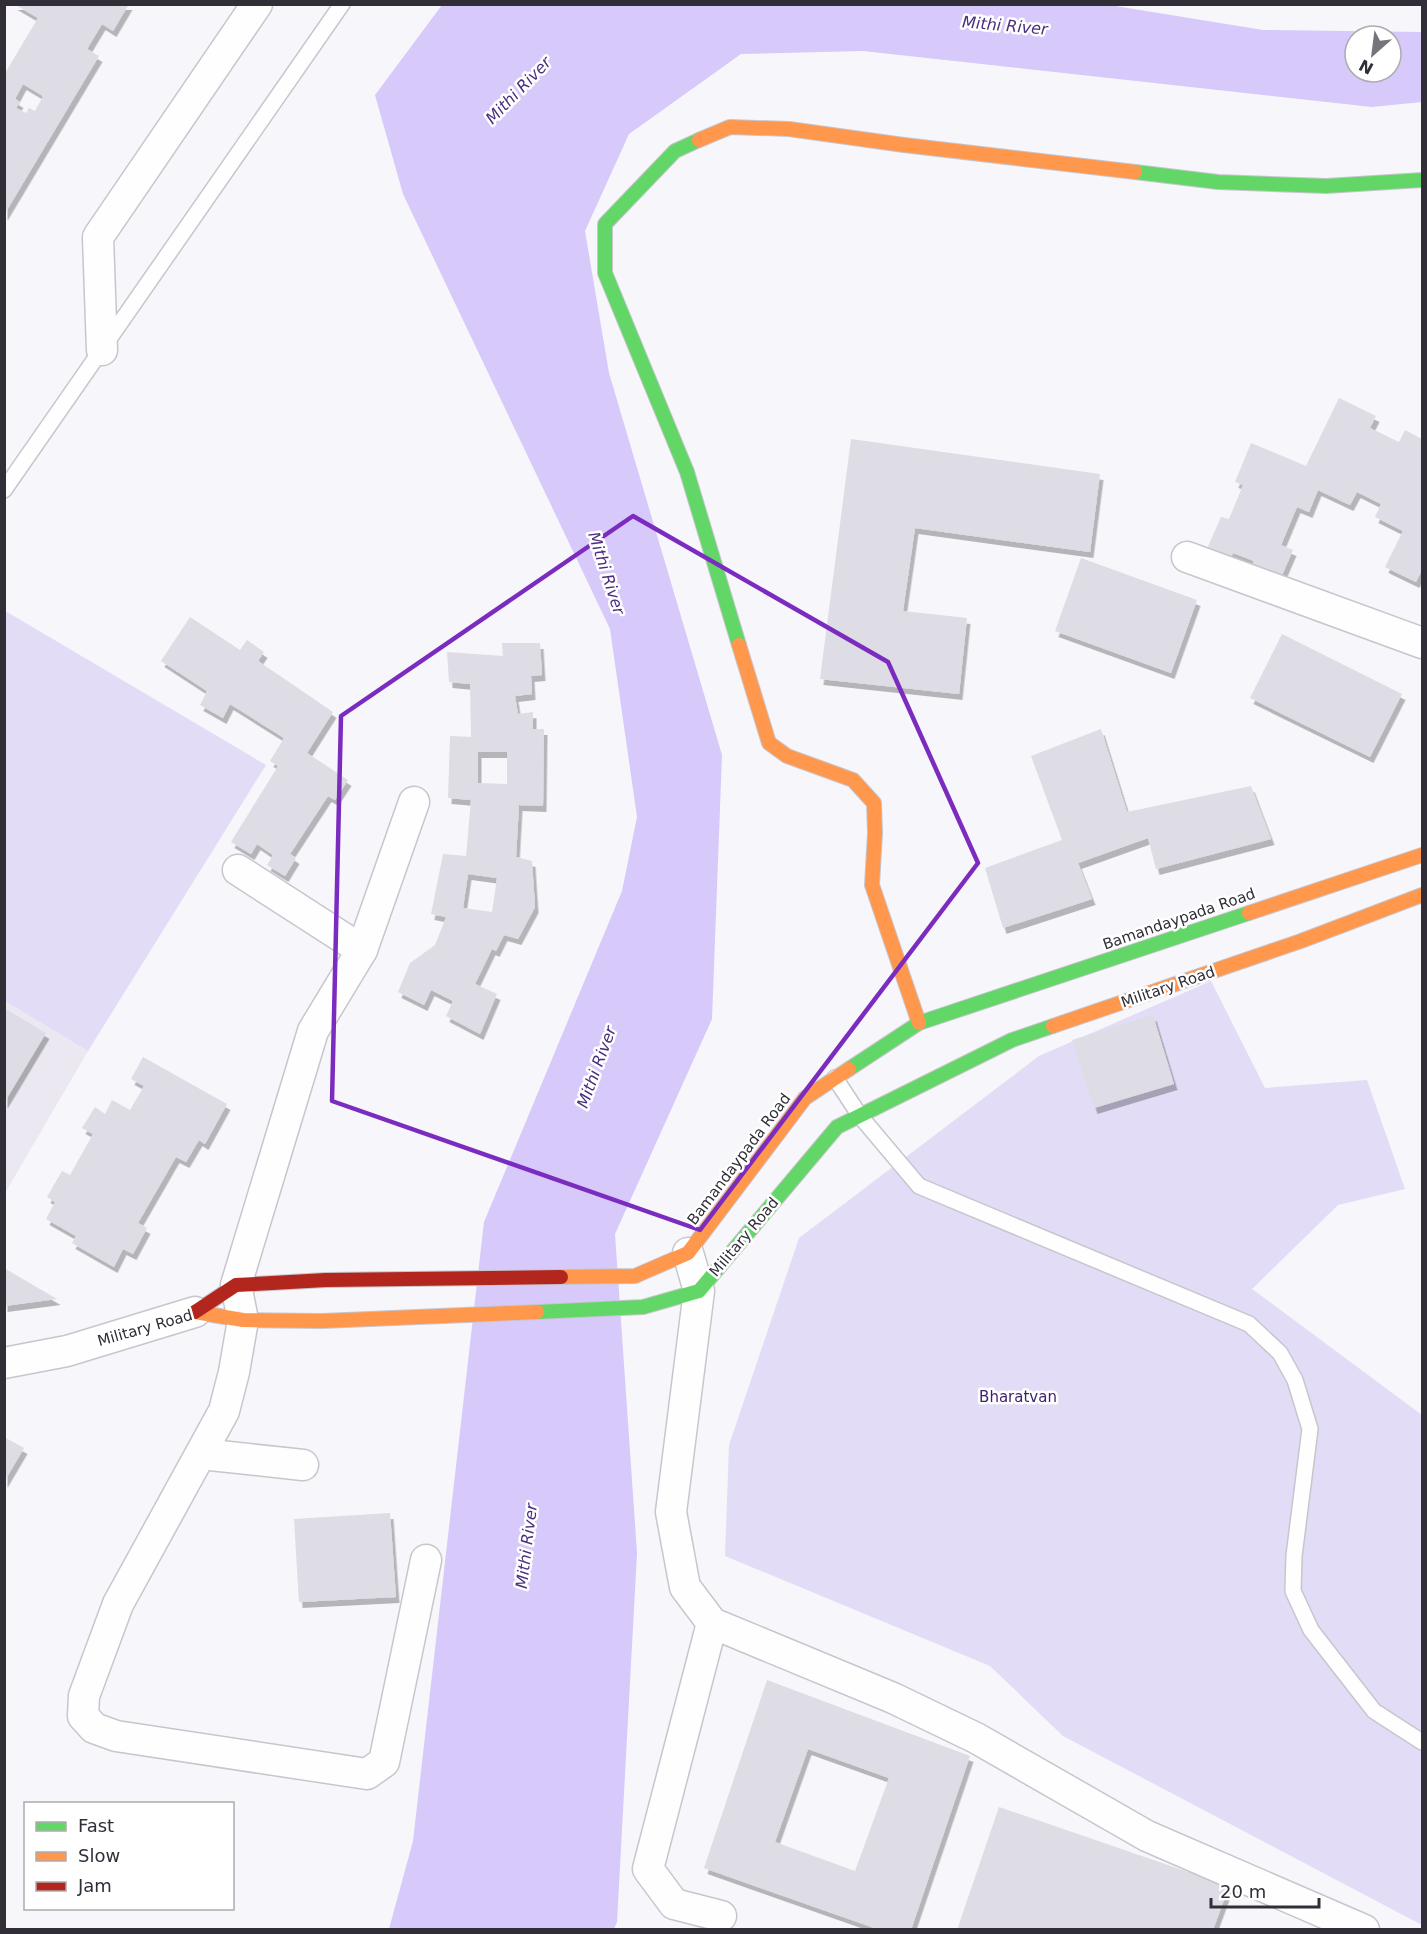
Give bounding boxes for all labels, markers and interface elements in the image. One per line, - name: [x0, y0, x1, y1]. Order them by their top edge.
- water label: Mithi River: [961, 12, 1050, 39]
- north arrow: [1343, 24, 1403, 84]
- water label: Mithi River: [482, 52, 556, 128]
- text: N: [1356, 55, 1377, 78]
- water label: Mithi River: [584, 529, 629, 618]
- street label: Bamandaypada Road: [1100, 884, 1258, 954]
- street label: Military Road: [1119, 963, 1217, 1011]
- water label: Mithi River: [573, 1022, 621, 1111]
- street label: Bamandaypada Road: [684, 1090, 794, 1228]
- street label: Military Road: [706, 1194, 782, 1280]
- street label: Military Road: [95, 1306, 195, 1350]
- park label: Bharatvan: [979, 1388, 1057, 1406]
- water label: Mithi River: [512, 1501, 541, 1590]
- legend: [24, 1802, 234, 1910]
- text: Fast: [78, 1815, 114, 1836]
- text: Slow: [78, 1845, 120, 1866]
- scale bar: [1211, 1871, 1319, 1909]
- text: Jam: [77, 1875, 112, 1896]
- text: 20 m: [1220, 1881, 1266, 1902]

